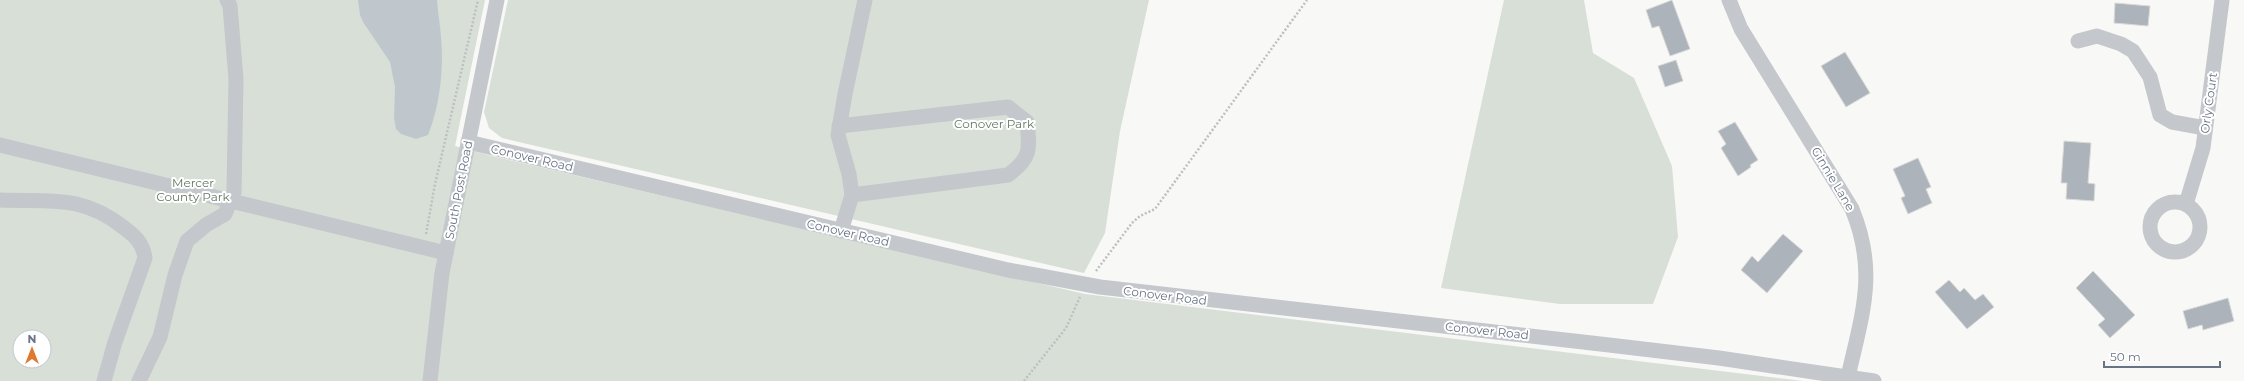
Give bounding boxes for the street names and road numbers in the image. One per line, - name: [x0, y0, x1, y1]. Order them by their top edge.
- street label: Orly Court: [2197, 71, 2220, 134]
- street label: South Post Road: [442, 139, 475, 241]
- street label: Conover Road: [489, 141, 575, 174]
- street label: Ginnie Lane: [1808, 144, 1858, 213]
- street label: Conover Road: [805, 216, 891, 249]
- street label: Conover Road: [1122, 283, 1208, 308]
- street label: Conover Road: [1444, 319, 1530, 342]

